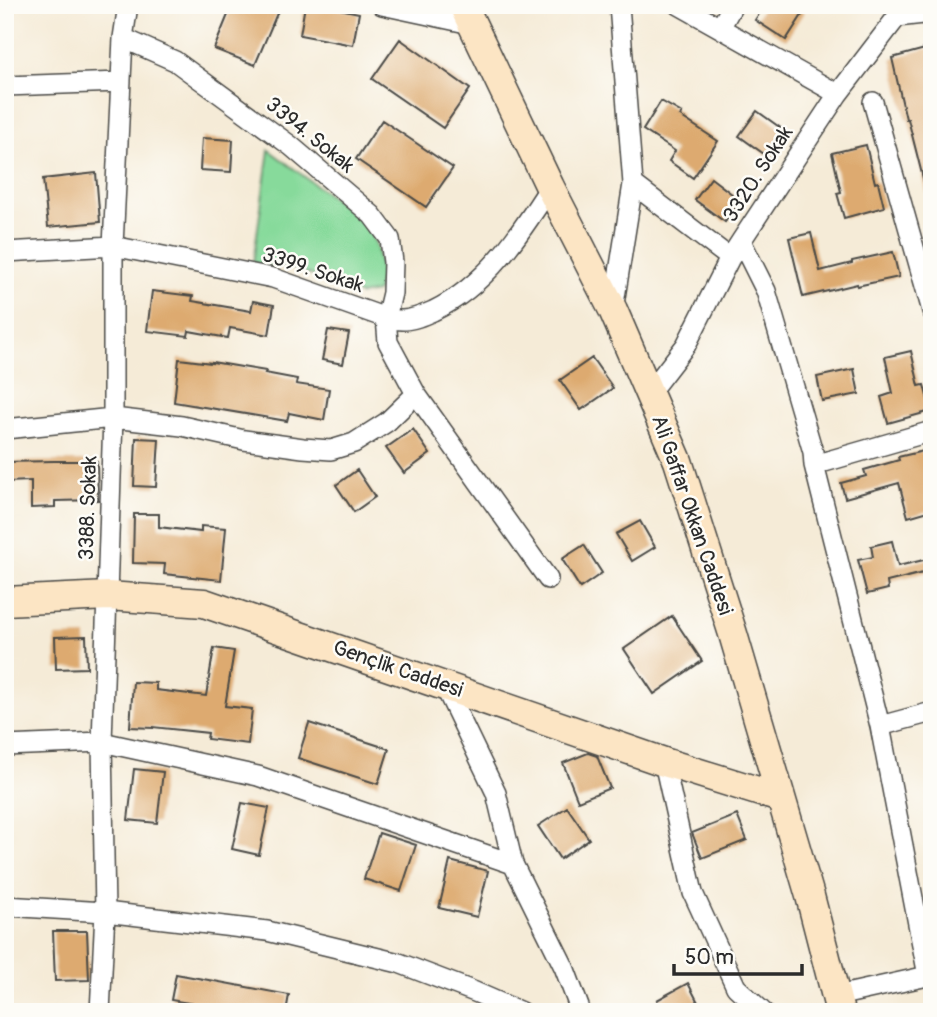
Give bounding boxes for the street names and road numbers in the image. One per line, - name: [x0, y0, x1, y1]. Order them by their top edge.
- street label: 3394. Sokak: [260, 91, 360, 179]
- street label: 3320. Sokak: [717, 121, 799, 227]
- street label: 3399. Sokak: [259, 241, 367, 299]
- street label: Ali Gaffar Okkan Caddesi: [645, 412, 739, 619]
- street label: 3388. Sokak: [73, 455, 103, 561]
- street label: Gençlik Caddesi: [329, 634, 467, 704]

